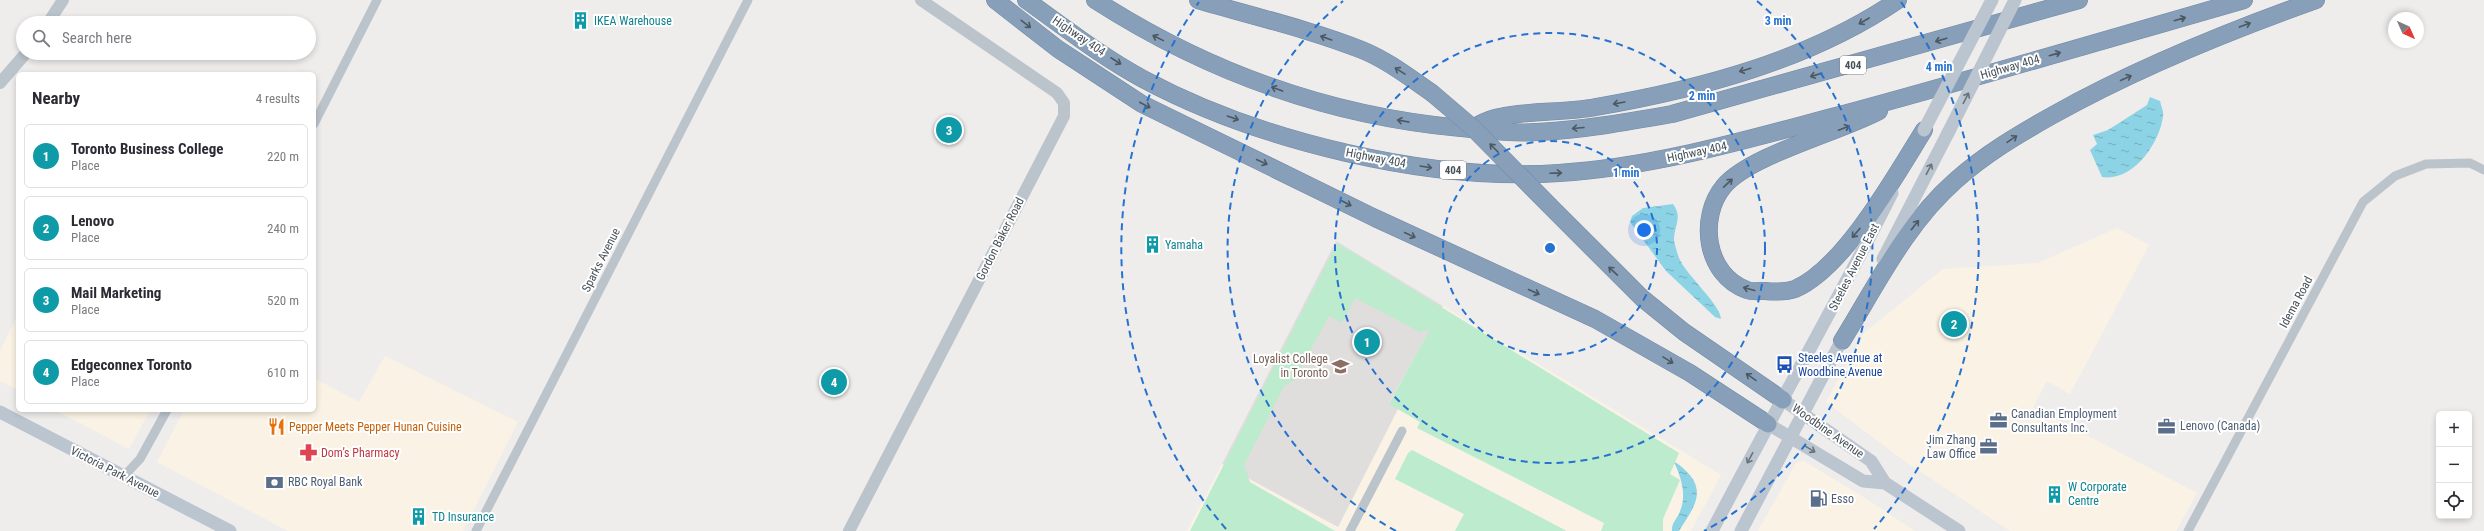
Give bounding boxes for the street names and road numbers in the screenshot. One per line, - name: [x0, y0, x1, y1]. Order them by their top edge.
- street label: Highway 404: [1050, 13, 1108, 59]
- street label: Highway 404: [1979, 52, 2041, 82]
- road number: 404: [1840, 56, 1866, 74]
- street label: Highway 404: [1666, 139, 1728, 165]
- street label: Highway 404: [1345, 145, 1407, 171]
- road number: 404: [1440, 161, 1466, 179]
- street label: Gordon Baker Road: [973, 195, 1027, 283]
- street label: Steeles Avenue East: [1826, 221, 1882, 313]
- street label: Sparks Avenue: [579, 225, 623, 294]
- street label: Idema Road: [2277, 274, 2315, 330]
- street label: Woodbine Avenue: [1789, 401, 1867, 461]
- street label: Victoria Park Avenue: [68, 443, 162, 501]

